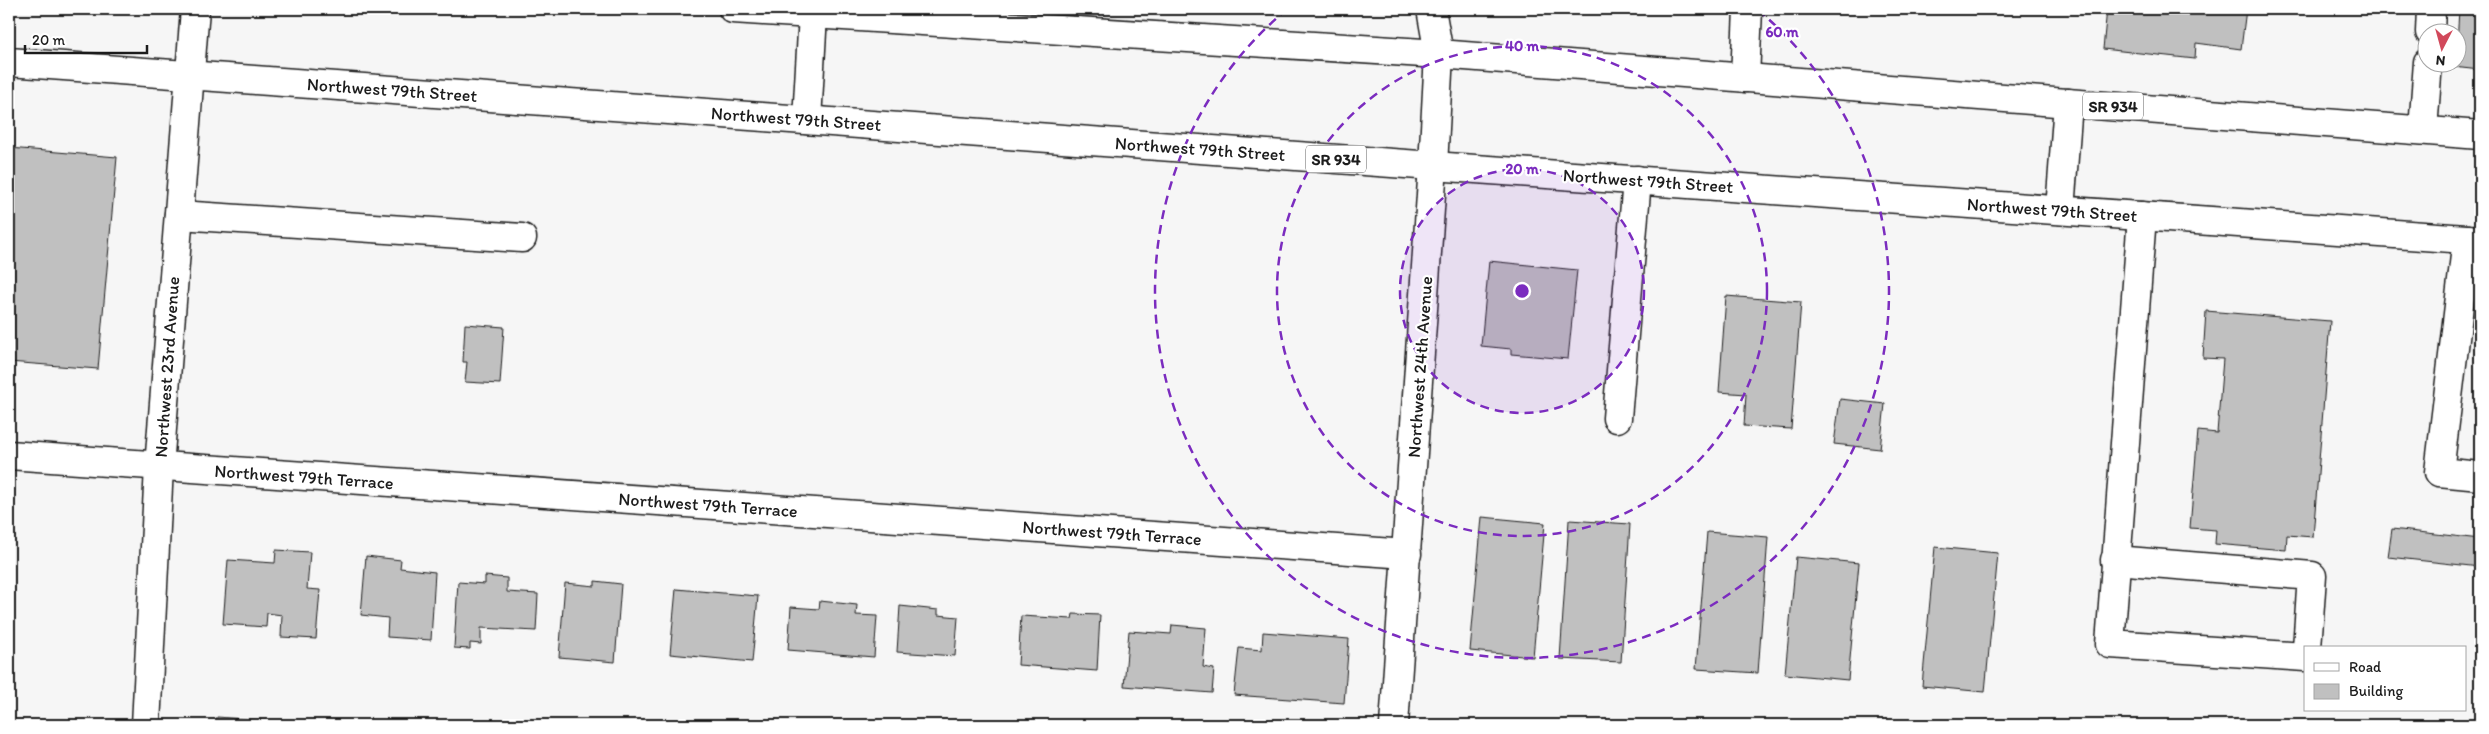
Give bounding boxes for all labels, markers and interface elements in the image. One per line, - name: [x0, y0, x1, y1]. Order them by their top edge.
- scale bar: [25, 22, 148, 54]
- north arrow: [2416, 22, 2466, 72]
- text: 60 m: [1765, 23, 1799, 41]
- text: 20 m: [32, 31, 66, 49]
- text: 40 m: [1505, 37, 1540, 55]
- text: N: [2435, 51, 2446, 69]
- street label: Northwest 79th Street: [306, 73, 478, 107]
- road number: SR 934: [2083, 92, 2143, 120]
- street label: Northwest 79th Street: [710, 102, 882, 136]
- street label: Northwest 79th Street: [1114, 132, 1286, 166]
- road number: SR 934: [1306, 146, 1366, 172]
- text: 20 m: [1505, 160, 1539, 178]
- street label: Northwest 79th Street: [1562, 164, 1734, 198]
- street label: Northwest 79th Street: [1966, 193, 2138, 227]
- street label: Northwest 23rd Avenue: [150, 276, 184, 458]
- street label: Northwest 24th Avenue: [1403, 276, 1437, 458]
- centre of rings: [1513, 282, 1531, 300]
- street label: Northwest 79th Terrace: [214, 460, 394, 494]
- street label: Northwest 79th Terrace: [618, 488, 798, 522]
- street label: Northwest 79th Terrace: [1022, 516, 1202, 550]
- legend: [2304, 646, 2466, 712]
- text: Road: [2349, 658, 2382, 676]
- text: Building: [2349, 682, 2403, 700]

